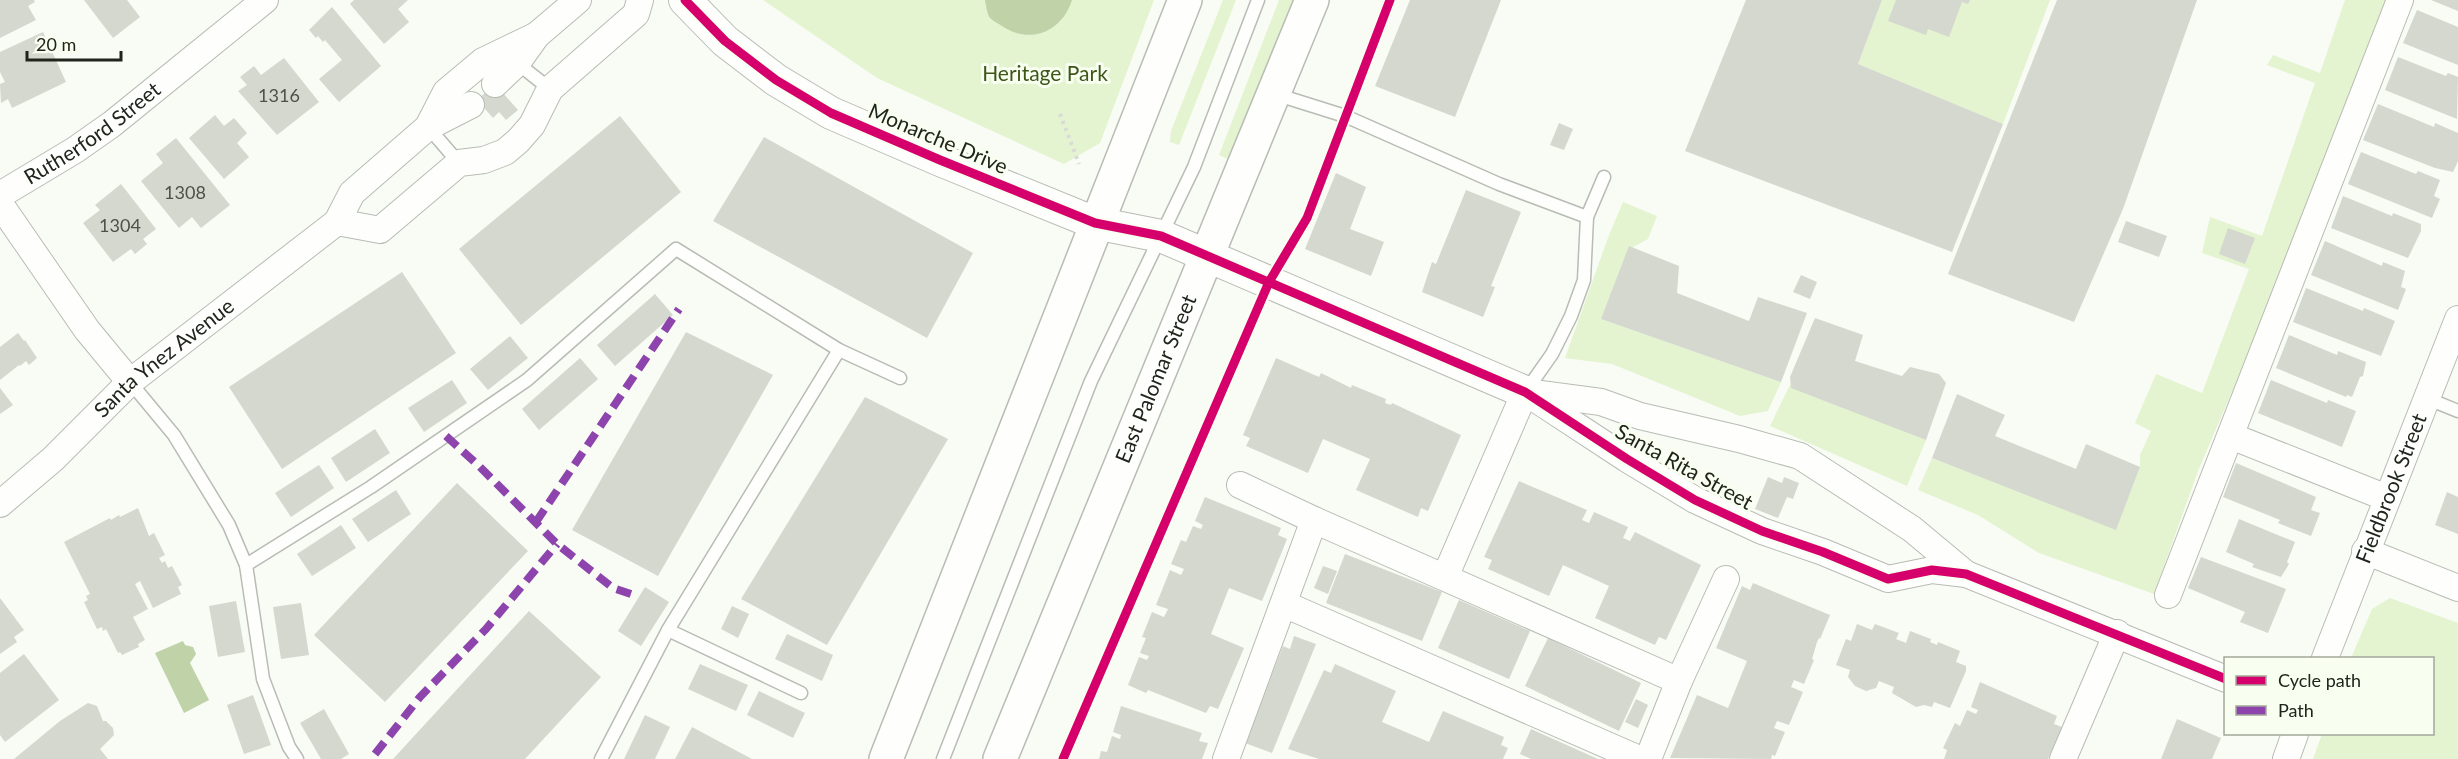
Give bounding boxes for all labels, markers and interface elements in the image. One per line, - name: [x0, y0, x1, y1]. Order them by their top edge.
- scale bar: [27, 24, 122, 62]
- text: 20 m: [36, 33, 76, 55]
- park label: Heritage Park: [982, 60, 1108, 85]
- street label: Rutherford Street: [19, 76, 165, 189]
- house number: 1316: [258, 84, 300, 106]
- street label: Monarche Drive: [865, 97, 1012, 178]
- house number: 1308: [164, 181, 206, 203]
- house number: 1304: [99, 214, 141, 236]
- street label: East Palomar Street: [1109, 290, 1201, 466]
- street label: Santa Ynez Avenue: [88, 292, 238, 422]
- street label: Fieldbrook Street: [2349, 409, 2431, 567]
- street label: Santa Rita Street: [1612, 418, 1758, 514]
- legend: [2224, 657, 2434, 735]
- text: Cycle path: [2278, 669, 2361, 691]
- text: Path: [2278, 699, 2314, 721]

